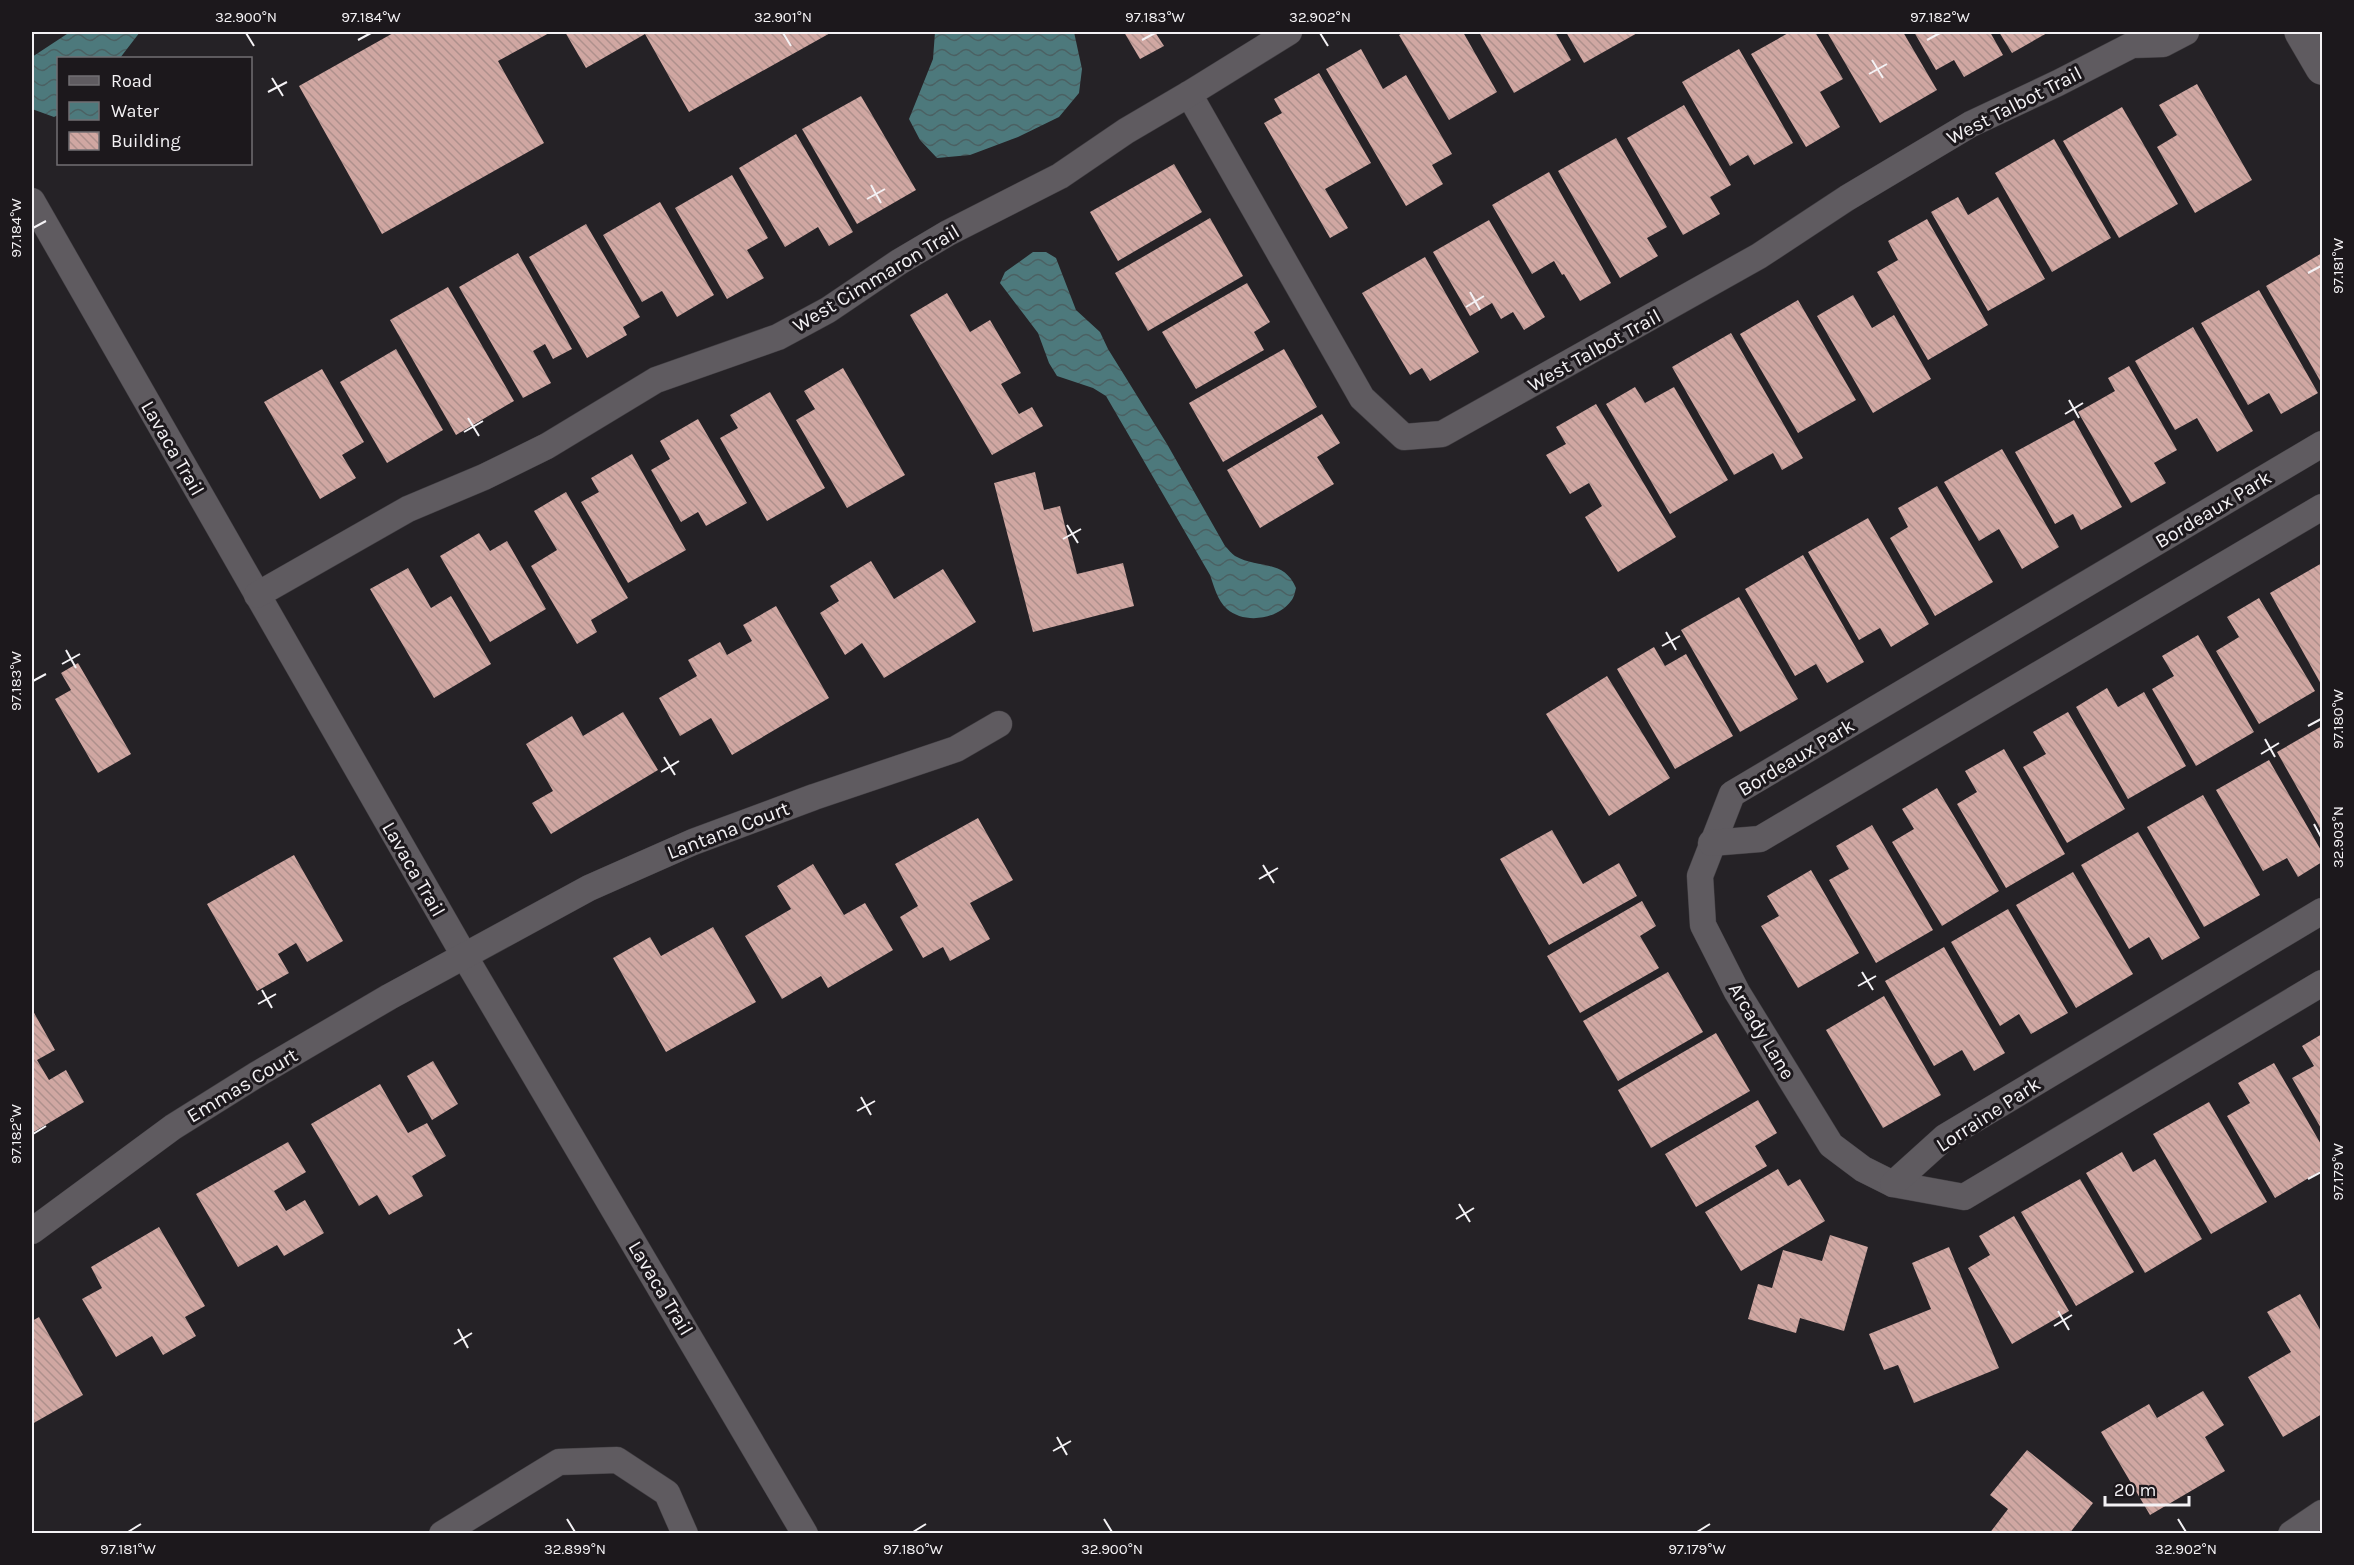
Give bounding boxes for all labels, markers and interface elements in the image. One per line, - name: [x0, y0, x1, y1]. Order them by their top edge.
- text: 32.900°N: [215, 8, 277, 26]
- text: 97.184°W: [341, 8, 401, 26]
- text: 32.901°N: [754, 8, 812, 26]
- text: 97.183°W: [1125, 8, 1186, 26]
- text: 32.902°N: [1289, 8, 1351, 26]
- text: 97.182°W: [1910, 8, 1970, 26]
- legend: [57, 57, 252, 165]
- street label: West Talbot Trail: [1943, 61, 2086, 149]
- text: Road: [111, 70, 152, 92]
- text: Water: [111, 100, 159, 122]
- text: Building: [111, 130, 181, 152]
- text: 97.184°W: [7, 198, 25, 258]
- street label: West Cimmaron Trail: [789, 220, 964, 337]
- text: 97.181°W: [2329, 237, 2347, 294]
- street label: West Talbot Trail: [1524, 304, 1665, 397]
- street label: Lavaca Trail: [136, 397, 209, 500]
- street label: Bordeaux Park: [2151, 466, 2275, 553]
- text: 97.183°W: [7, 650, 25, 711]
- text: 97.180°W: [2329, 688, 2347, 749]
- street label: Bordeaux Park: [1734, 714, 1858, 801]
- street label: Lantana Court: [664, 796, 793, 864]
- text: 32.903°N: [2329, 806, 2347, 868]
- street label: Lavaca Trail: [377, 818, 450, 921]
- street label: Arcady Lane: [1724, 979, 1799, 1084]
- street label: Emmas Court: [183, 1043, 302, 1127]
- street label: Lorraine Park: [1932, 1072, 2045, 1157]
- text: 97.182°W: [7, 1104, 25, 1164]
- text: 97.179°W: [2329, 1143, 2347, 1201]
- street label: Lavaca Trail: [623, 1237, 698, 1340]
- scale bar: [2105, 1469, 2189, 1507]
- text: 20 m: [2114, 1479, 2156, 1501]
- text: 97.181°W: [100, 1540, 157, 1558]
- text: 32.899°N: [544, 1540, 606, 1558]
- text: 97.180°W: [883, 1540, 944, 1558]
- text: 32.900°N: [1081, 1540, 1143, 1558]
- text: 97.179°W: [1668, 1540, 1726, 1558]
- text: 32.902°N: [2155, 1540, 2217, 1558]

